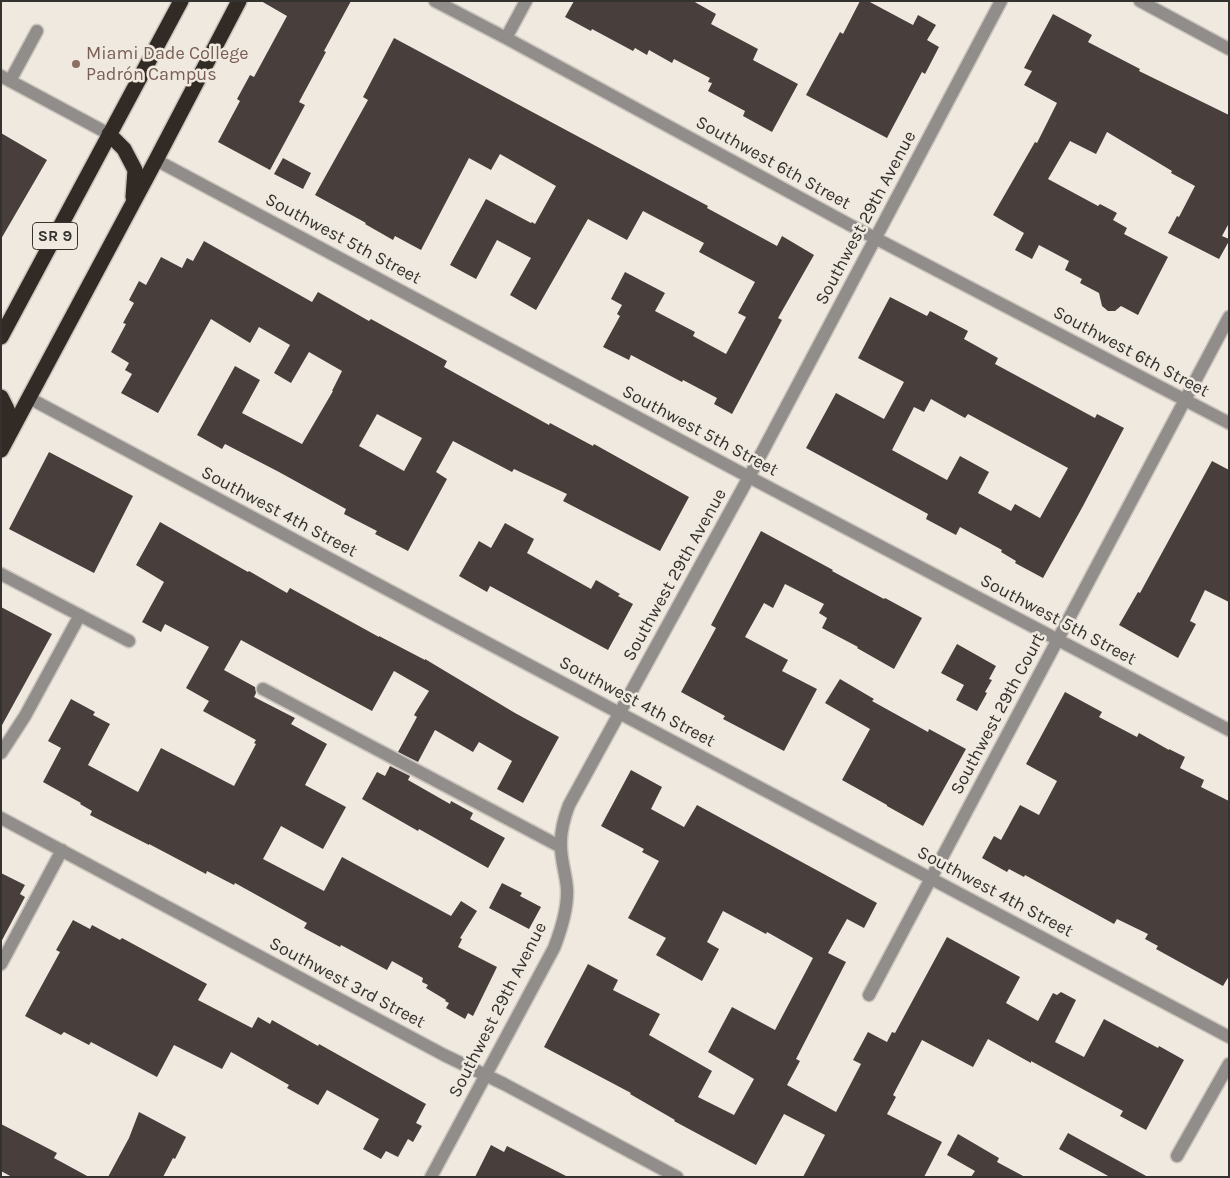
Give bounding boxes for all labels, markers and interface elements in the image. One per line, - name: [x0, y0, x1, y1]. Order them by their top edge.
- place label: Miami Dade College Padrón Campus: [86, 43, 249, 86]
- marker: Miami Dade College Padrón Campus: [70, 58, 82, 70]
- street label: Southwest 6th Street: [692, 111, 854, 215]
- street label: Southwest 29th Avenue: [811, 127, 921, 309]
- street label: Southwest 5th Street: [261, 189, 425, 289]
- road number: SR 9: [32, 222, 78, 250]
- street label: Southwest 6th Street: [1049, 302, 1213, 402]
- street label: Southwest 5th Street: [618, 381, 782, 481]
- street label: Southwest 4th Street: [197, 462, 361, 562]
- street label: Southwest 29th Avenue: [619, 485, 731, 665]
- street label: Southwest 5th Street: [976, 570, 1140, 670]
- street label: Southwest 29th Court: [946, 630, 1050, 798]
- street label: Southwest 4th Street: [555, 652, 719, 752]
- street label: Southwest 4th Street: [913, 842, 1077, 942]
- street label: Southwest 29th Avenue: [444, 919, 552, 1101]
- street label: Southwest 3rd Street: [265, 933, 429, 1033]

